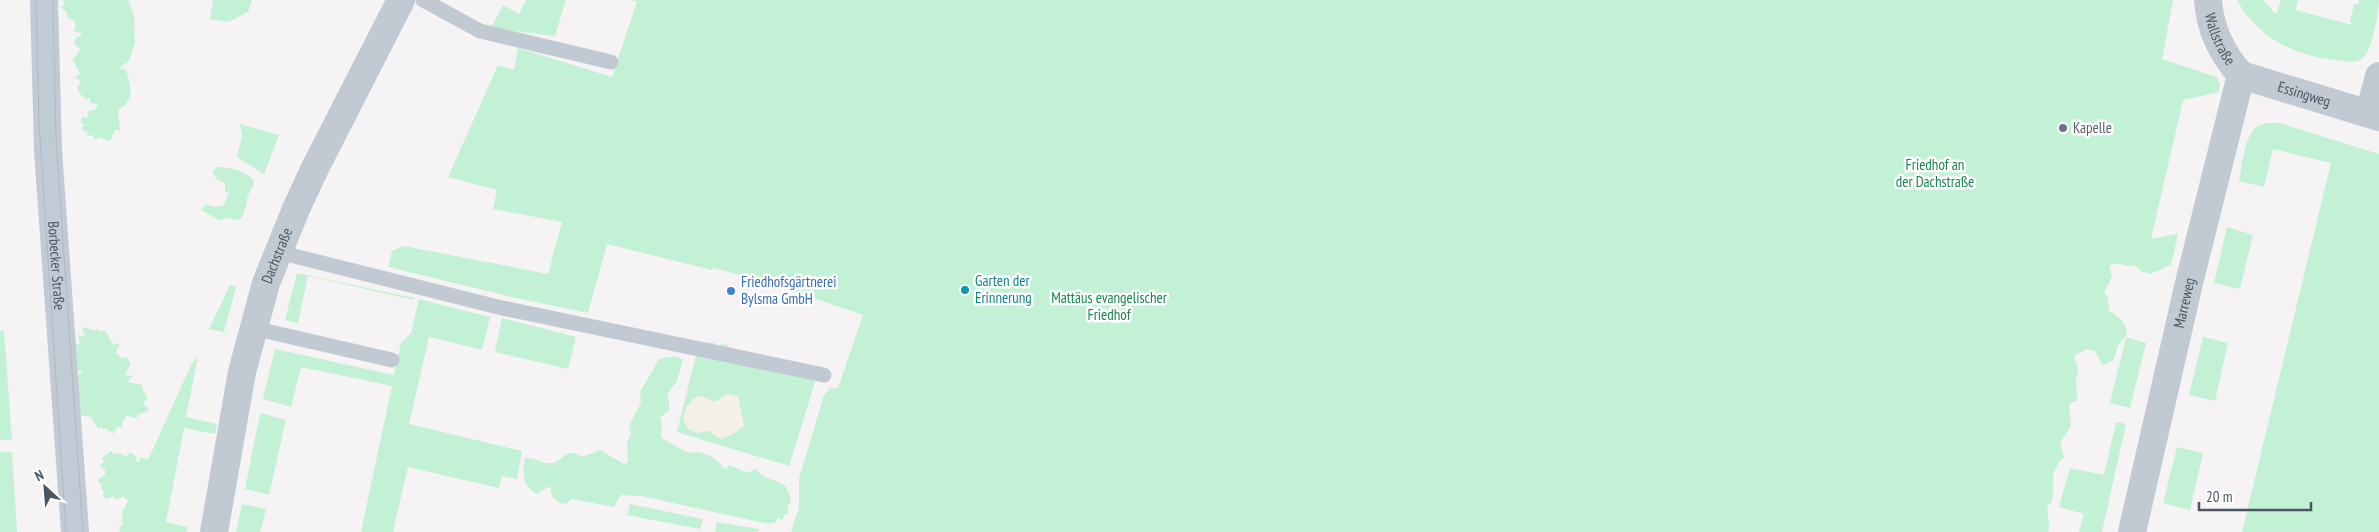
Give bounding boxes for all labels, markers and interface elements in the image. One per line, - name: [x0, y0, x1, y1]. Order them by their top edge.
- street label: Wallstraße: [2201, 11, 2240, 69]
- street label: Essingweg: [2276, 77, 2333, 111]
- place label: Kapelle: [2073, 118, 2112, 137]
- marker: Kapelle: [2057, 122, 2069, 134]
- park label: Friedhof an der Dachstraße: [1896, 155, 1974, 191]
- street label: Borbecker Straße: [44, 221, 69, 311]
- street label: Dachstraße: [257, 225, 296, 286]
- place label: Garten der Erinnerung: [975, 271, 1032, 307]
- place label: Friedhofsgärtnerei Bylsma GmbH: [741, 272, 837, 308]
- street label: Marreweg: [2169, 276, 2199, 330]
- marker: Garten der Erinnerung: [959, 284, 971, 296]
- marker: Friedhofsgärtnerei Bylsma GmbH: [725, 285, 737, 297]
- park label: Mattäus evangelischer Friedhof: [1051, 288, 1168, 324]
- north arrow: [20, 462, 70, 512]
- text: N: [32, 466, 47, 485]
- scale bar: [2199, 480, 2312, 512]
- text: 20 m: [2206, 487, 2232, 506]

